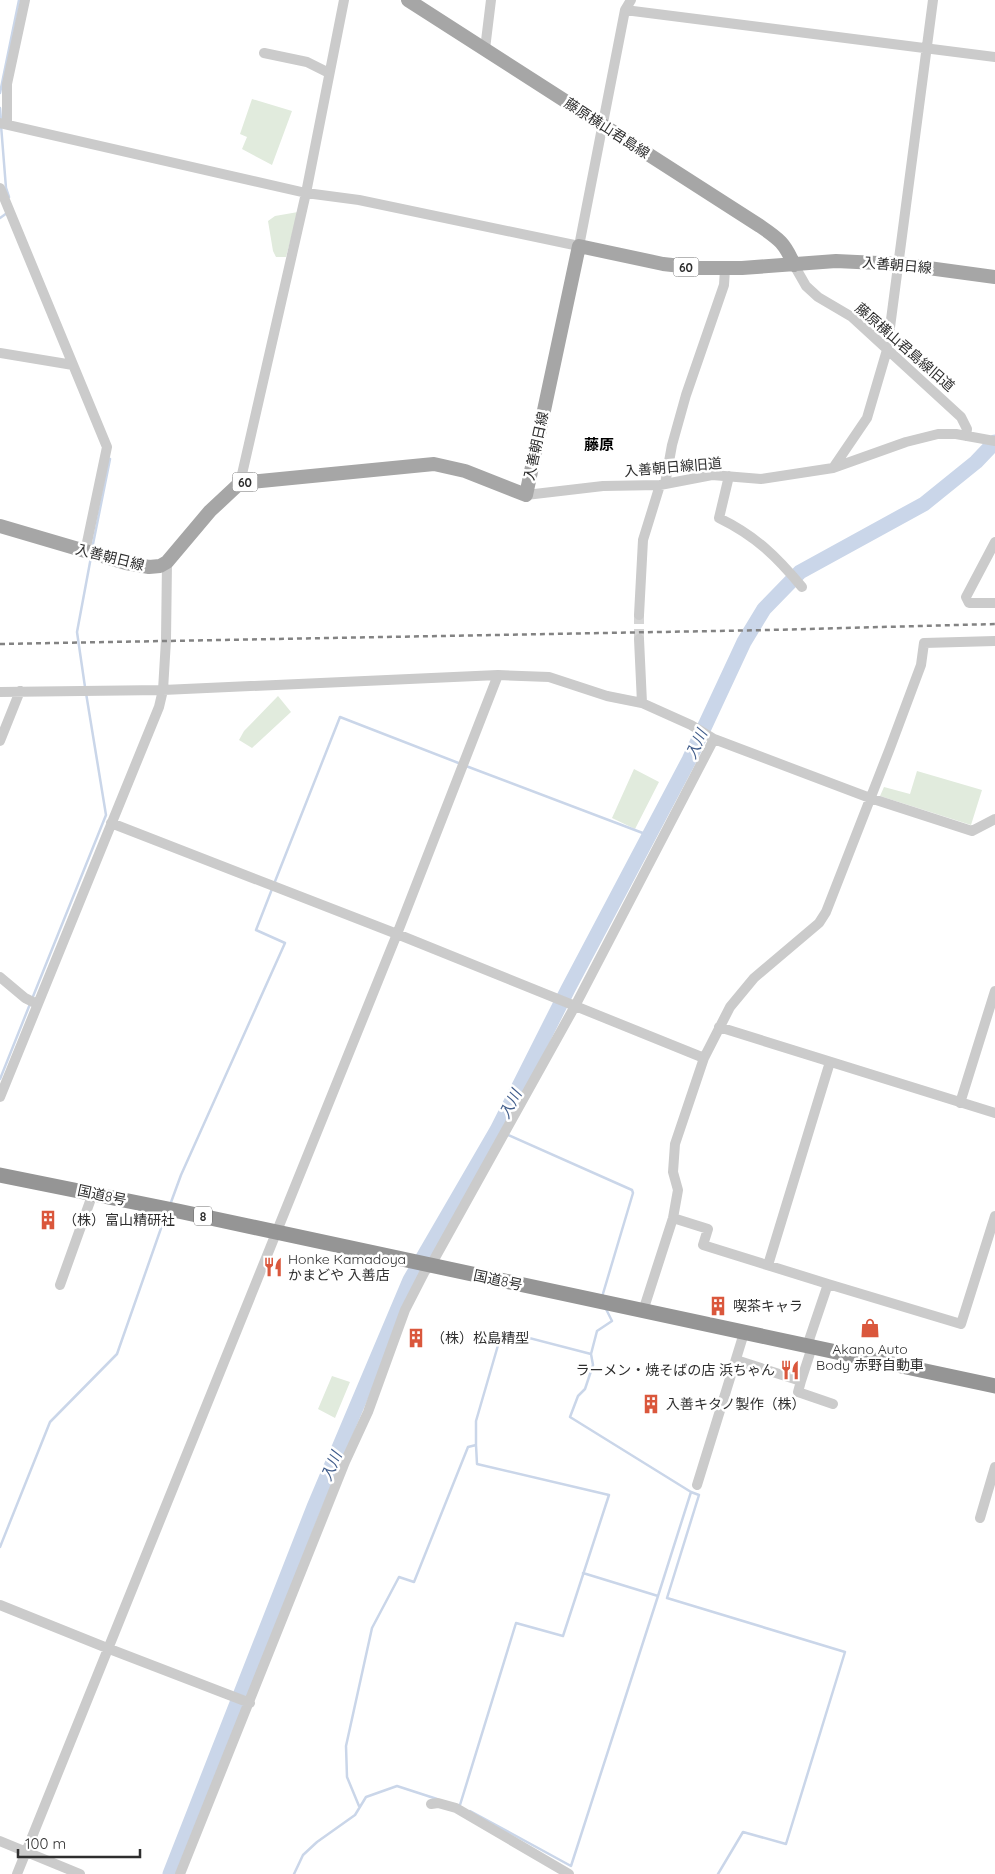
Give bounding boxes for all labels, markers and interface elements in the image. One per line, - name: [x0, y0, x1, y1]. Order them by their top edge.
- street label: 藤原横山君島線: [561, 94, 653, 162]
- street label: 入善朝日線: [861, 253, 933, 277]
- road number: 60: [674, 258, 698, 276]
- street label: 藤原横山君島線旧道: [852, 299, 958, 395]
- street label: 入善朝日線: [520, 410, 552, 482]
- district label: 藤原: [584, 435, 614, 454]
- street label: 入善朝日線旧道: [623, 454, 723, 480]
- road number: 60: [232, 472, 258, 492]
- street label: 入善朝日線: [74, 540, 146, 574]
- water label: 入川: [681, 725, 712, 762]
- water label: 入川: [495, 1085, 526, 1122]
- street label: 国道8号: [76, 1181, 128, 1209]
- road number: 8: [194, 1206, 212, 1226]
- building icon: （株）富山精研社: [37, 1209, 59, 1231]
- place label: （株）富山精研社: [63, 1211, 175, 1229]
- place label: Honke Kamadoya かまどや 入善店: [288, 1250, 406, 1284]
- restaurant icon: Honke Kamadoya かまどや 入善店: [262, 1256, 284, 1278]
- street label: 国道8号: [472, 1266, 524, 1294]
- building icon: 喫茶キャラ: [707, 1295, 729, 1317]
- place label: 喫茶キャラ: [733, 1297, 803, 1315]
- shop icon: Akano Auto Body 赤野自動車: [859, 1317, 881, 1339]
- building icon: （株）松島精型: [405, 1327, 427, 1349]
- place label: （株）松島精型: [431, 1329, 529, 1347]
- place label: Akano Auto Body 赤野自動車: [816, 1340, 924, 1374]
- restaurant icon: ラーメン・焼そばの店 浜ちゃん: [779, 1359, 801, 1381]
- place label: ラーメン・焼そばの店 浜ちゃん: [576, 1361, 775, 1379]
- building icon: 入善キタノ製作（株）: [640, 1393, 662, 1415]
- place label: 入善キタノ製作（株）: [666, 1395, 806, 1413]
- water label: 入川: [316, 1447, 346, 1484]
- scale bar: [18, 1826, 140, 1858]
- text: 100 m: [25, 1834, 66, 1853]

